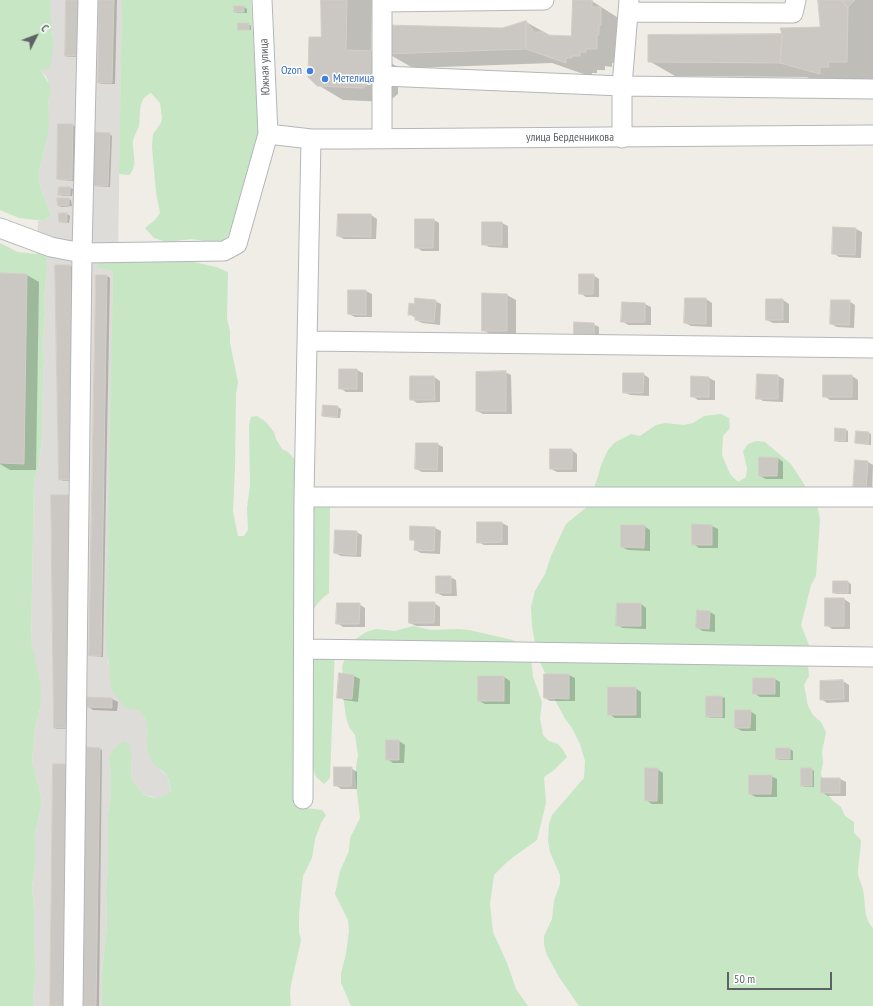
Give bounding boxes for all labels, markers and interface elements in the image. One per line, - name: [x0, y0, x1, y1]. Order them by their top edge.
- north arrow: [16, 16, 56, 56]
- text: С: [38, 21, 52, 35]
- street label: Южная улица: [257, 38, 273, 96]
- place label: Ozon: [281, 64, 302, 78]
- marker: Ozon: [305, 66, 315, 76]
- place label: Метелица: [333, 72, 374, 86]
- marker: Метелица: [320, 74, 330, 84]
- street label: улица Берденникова: [526, 131, 614, 145]
- scale bar: [729, 964, 834, 990]
- text: 50 m: [734, 971, 755, 986]

